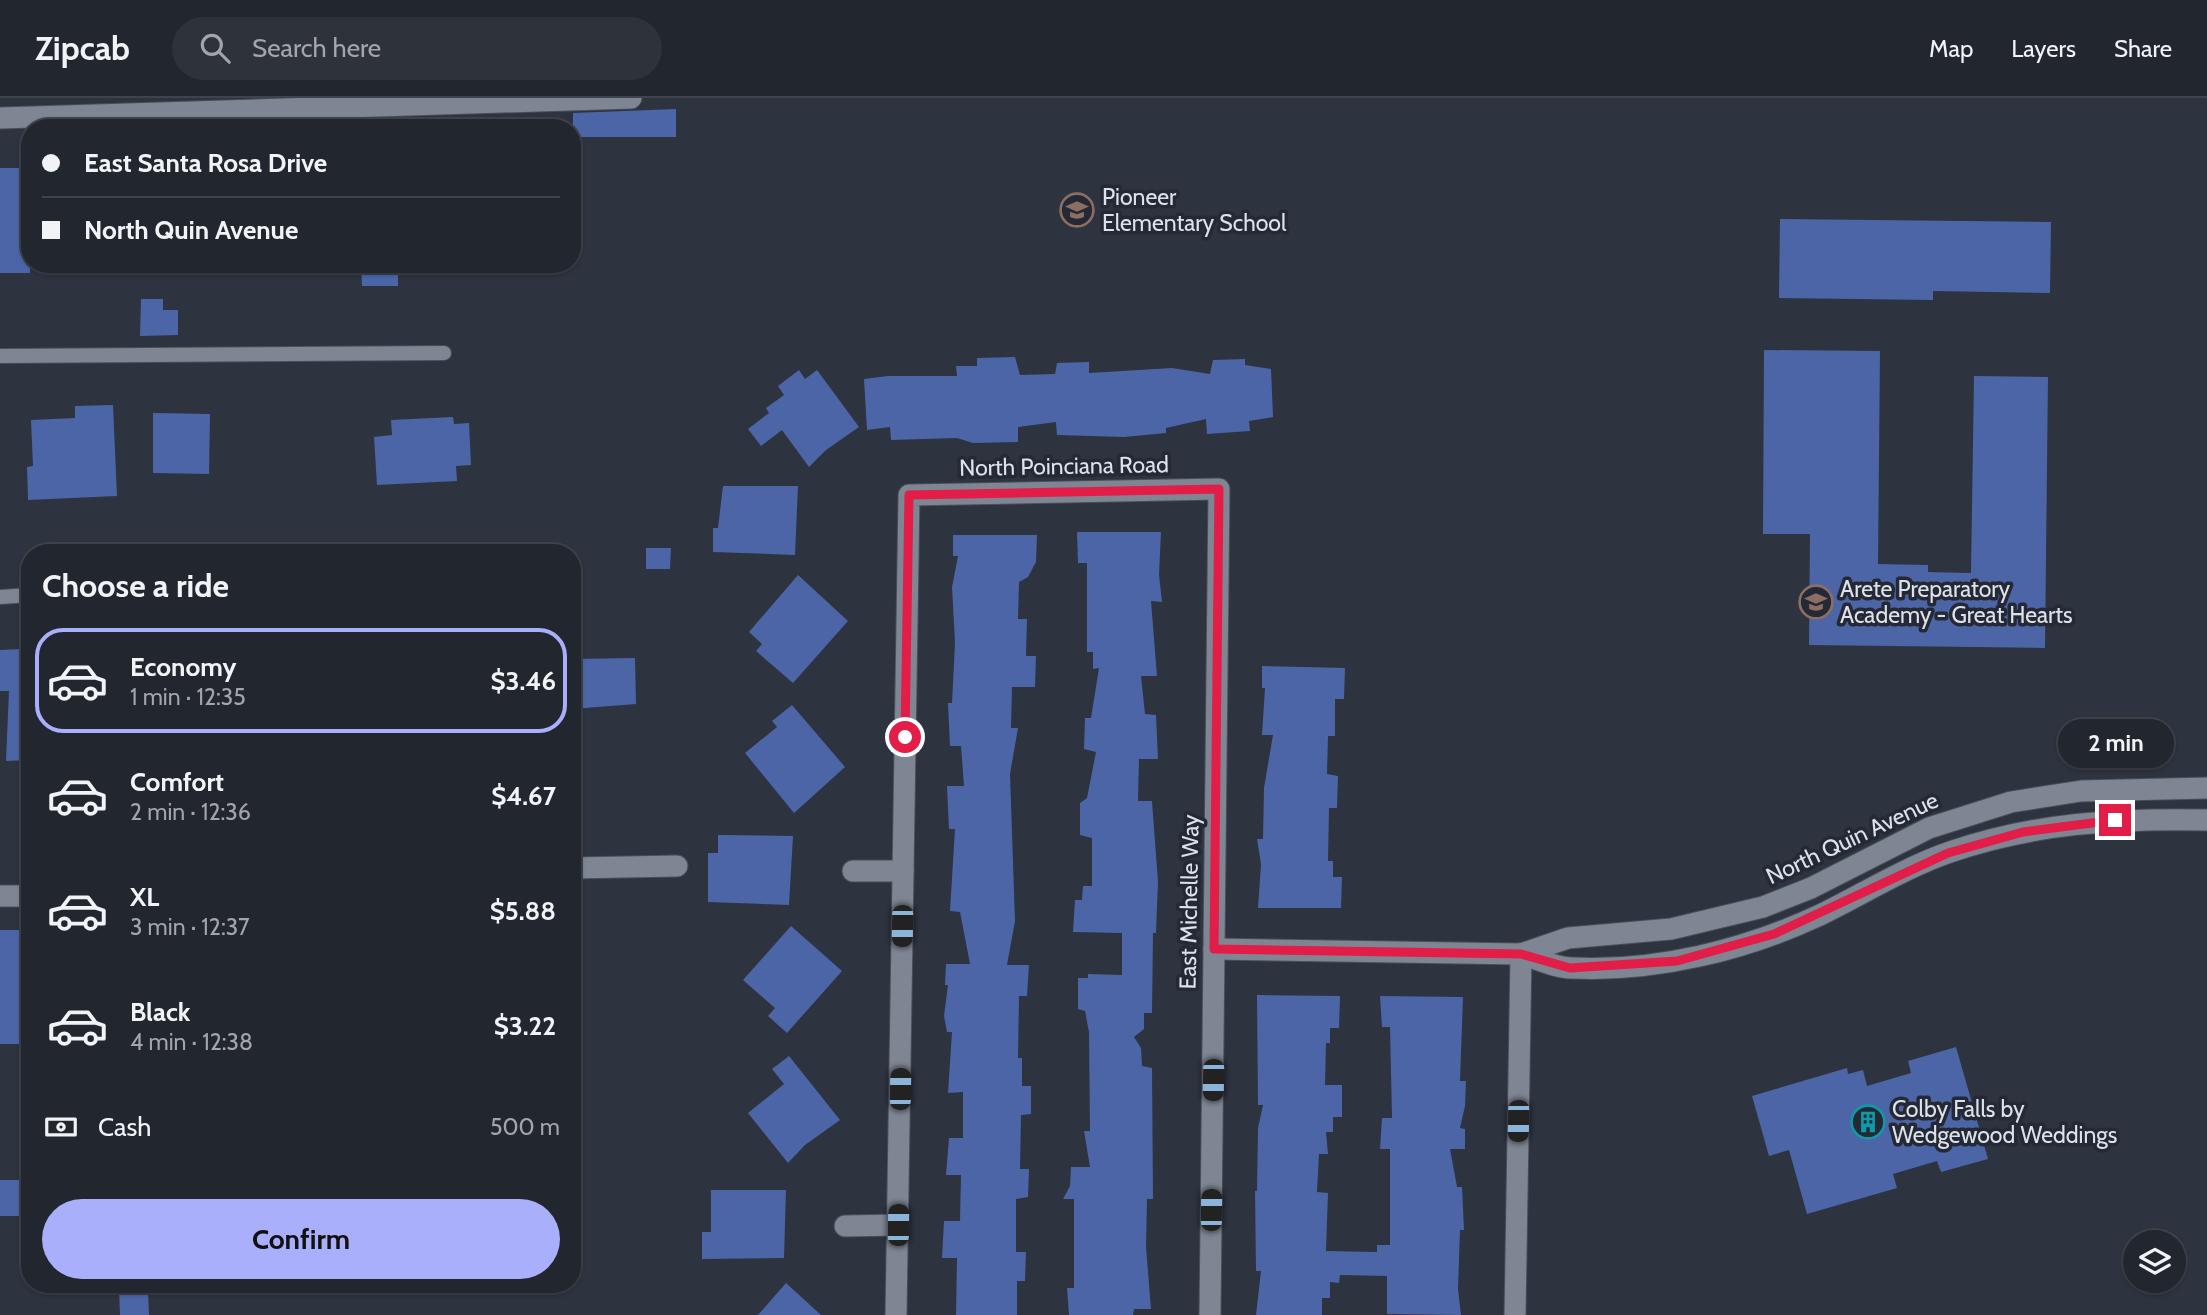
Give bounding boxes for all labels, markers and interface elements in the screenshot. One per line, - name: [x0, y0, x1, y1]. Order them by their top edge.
- search box: [172, 17, 662, 80]
- text: Zipcab: [35, 28, 130, 68]
- icon: search: [196, 29, 234, 67]
- text: Search here: [252, 32, 381, 64]
- text: Map: [1929, 34, 1973, 63]
- text: Layers: [2011, 34, 2076, 63]
- text: Share: [2114, 34, 2172, 63]
- text: East Santa Rosa Drive: [84, 147, 327, 179]
- place label: Pioneer Elementary School: [1102, 183, 1287, 237]
- school or university icon: Pioneer Elementary School: [1058, 191, 1096, 229]
- text: North Quin Avenue: [84, 214, 298, 246]
- street label: North Poinciana Road: [959, 450, 1169, 482]
- text: Choose a ride: [42, 566, 229, 605]
- place label: Arete Preparatory Academy - Great Hearts: [1840, 575, 2073, 629]
- school or university icon: Arete Preparatory Academy - Great Hearts: [1797, 583, 1835, 621]
- icon: car: [46, 649, 109, 712]
- text: Economy: [130, 651, 236, 683]
- text: $3.46: [490, 665, 556, 697]
- text: 1 min · 12:35: [130, 683, 246, 711]
- callout: 2 min: [2057, 718, 2173, 768]
- route start: [889, 721, 921, 753]
- text: 2 min: [2088, 729, 2144, 757]
- icon: car: [46, 764, 109, 827]
- text: Comfort: [130, 766, 224, 798]
- text: $4.67: [491, 780, 556, 812]
- street label: North Quin Avenue: [1761, 786, 1943, 890]
- text: 2 min · 12:36: [130, 798, 251, 826]
- route end: [2099, 804, 2131, 836]
- street label: East Michelle Way: [1173, 814, 1205, 990]
- icon: car: [46, 879, 109, 942]
- text: XL: [130, 881, 159, 913]
- text: $5.88: [490, 895, 556, 927]
- car: [892, 905, 913, 947]
- text: 3 min · 12:37: [130, 913, 250, 941]
- icon: car: [46, 994, 109, 1057]
- text: Black: [130, 996, 190, 1028]
- text: $3.22: [494, 1010, 556, 1042]
- text: 4 min · 12:38: [130, 1028, 253, 1056]
- car: [1203, 1059, 1224, 1101]
- car: [890, 1068, 911, 1110]
- place label: Colby Falls by Wedgewood Weddings: [1892, 1095, 2117, 1149]
- car: [1508, 1100, 1529, 1142]
- building icon: Colby Falls by Wedgewood Weddings: [1849, 1103, 1887, 1141]
- icon: cash: [42, 1108, 80, 1146]
- text: Cash: [98, 1111, 151, 1143]
- text: 500 m: [490, 1113, 560, 1141]
- car: [1201, 1189, 1222, 1231]
- button: Confirm: [42, 1199, 560, 1279]
- car: [888, 1204, 909, 1246]
- map controls: [2123, 1230, 2186, 1293]
- button: layers: [2123, 1230, 2186, 1293]

